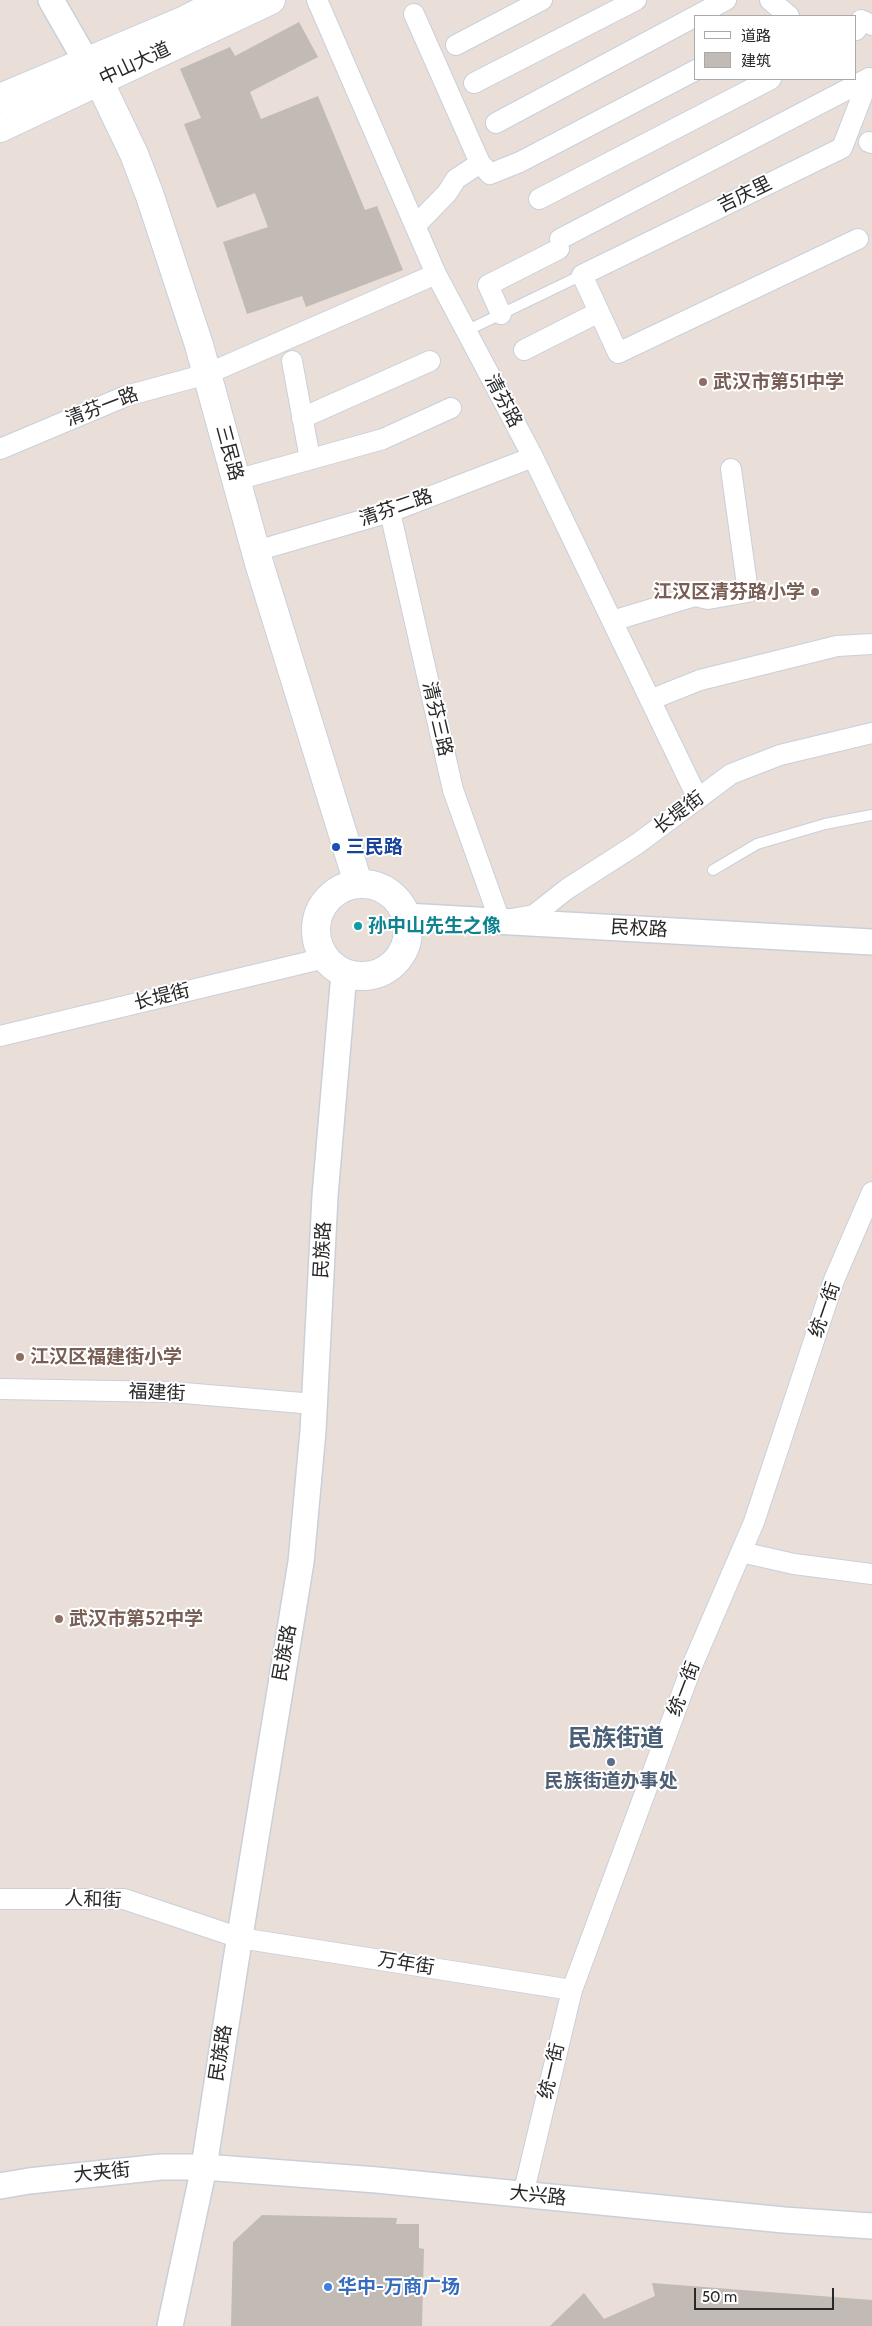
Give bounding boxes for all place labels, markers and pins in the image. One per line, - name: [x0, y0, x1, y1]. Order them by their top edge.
- place label: 武汉市第51中学: [713, 371, 844, 393]
- marker: 武汉市第51中学: [697, 376, 709, 388]
- place label: 江汉区清芬路小学: [653, 581, 805, 603]
- marker: 江汉区清芬路小学: [809, 586, 821, 598]
- place label: 三民路: [346, 836, 403, 858]
- marker: 三民路: [330, 841, 342, 853]
- place label: 孙中山先生之像: [368, 915, 501, 937]
- marker: 孙中山先生之像: [352, 920, 364, 932]
- place label: 江汉区福建街小学: [30, 1346, 182, 1368]
- marker: 江汉区福建街小学: [14, 1351, 26, 1363]
- place label: 武汉市第52中学: [69, 1608, 203, 1630]
- marker: 武汉市第52中学: [53, 1613, 65, 1625]
- marker: 民族街道办事处: [605, 1756, 617, 1768]
- place label: 民族街道办事处: [545, 1770, 677, 1792]
- place label: 华中-万商广场: [338, 2276, 460, 2298]
- marker: 华中-万商广场: [322, 2281, 334, 2293]

